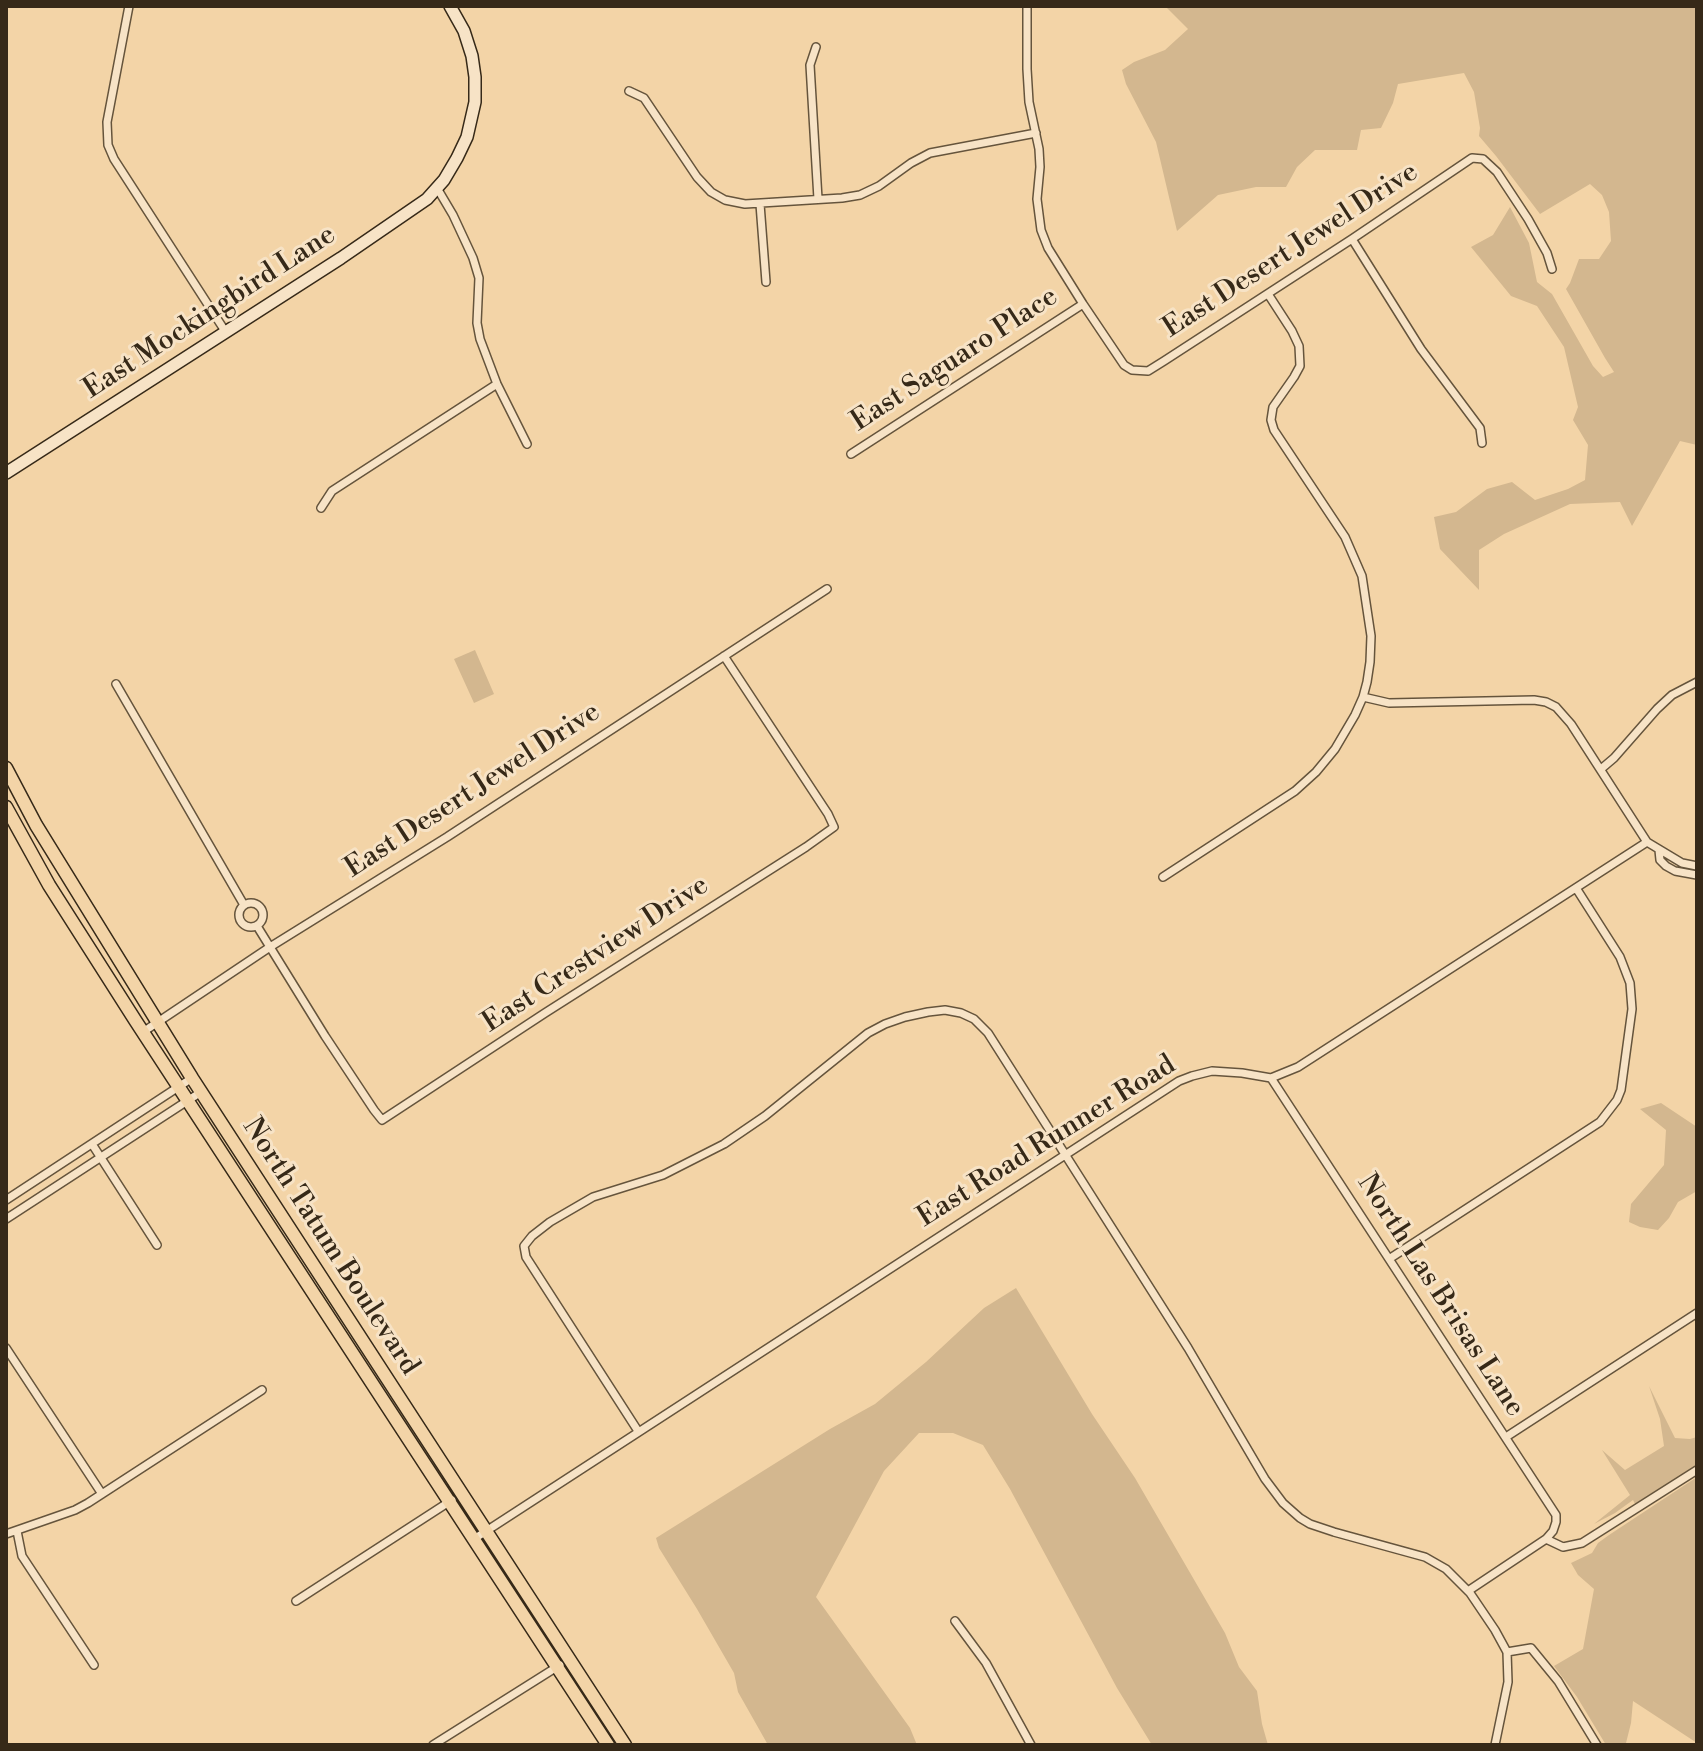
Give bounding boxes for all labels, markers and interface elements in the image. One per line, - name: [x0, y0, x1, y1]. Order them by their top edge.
- street label: East Desert Jewel Drive: [1157, 156, 1425, 346]
- street label: East Mockingbird Lane: [78, 219, 342, 407]
- street label: East Saguaro Place: [845, 281, 1065, 439]
- street label: East Desert Jewel Drive: [339, 696, 607, 886]
- street label: East Crestview Drive: [477, 869, 715, 1041]
- street label: East Road Runner Road: [912, 1049, 1182, 1235]
- street label: North Tatum Boulevard: [234, 1112, 426, 1382]
- street label: North Las Brisas Lane: [1349, 1169, 1531, 1423]

